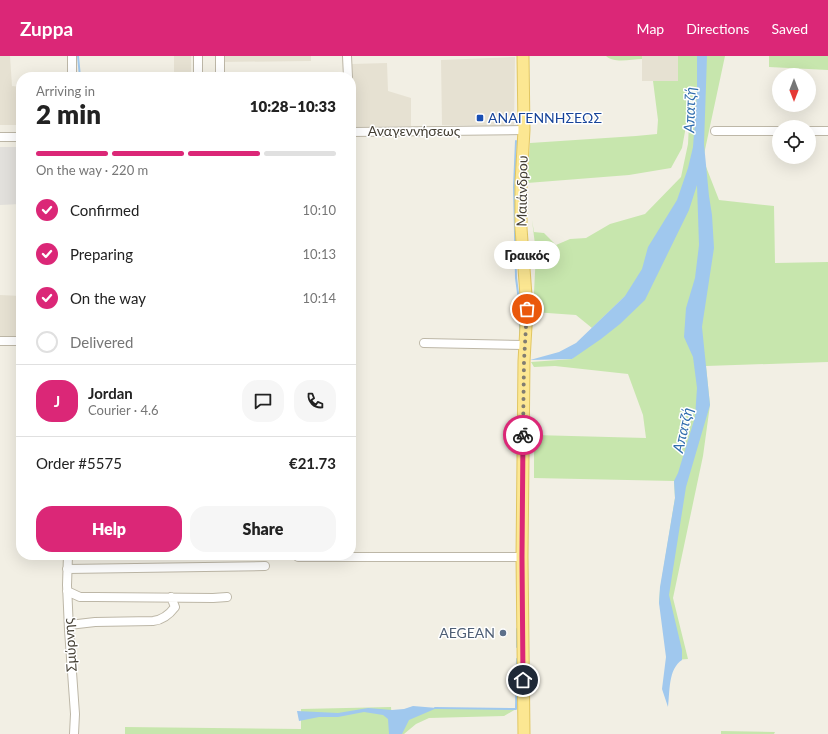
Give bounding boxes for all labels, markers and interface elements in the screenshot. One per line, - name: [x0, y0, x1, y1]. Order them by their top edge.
- text: Zuppa: [20, 17, 73, 40]
- text: Map: [637, 20, 664, 37]
- text: Directions: [686, 20, 749, 37]
- text: Saved: [771, 20, 808, 37]
- north arrow: [772, 68, 816, 112]
- map controls: [772, 68, 816, 164]
- text: Arriving in: [36, 83, 95, 99]
- water label: Απατζή: [679, 87, 699, 134]
- text: 10:28–10:33: [250, 97, 336, 115]
- text: 2 min: [36, 98, 101, 130]
- place label: ΑΝΑΓΕΝΝΗΣΕΩΣ: [488, 109, 602, 126]
- marker: ΑΝΑΓΕΝΝΗΣΕΩΣ: [475, 113, 485, 123]
- button: locate: [772, 120, 816, 164]
- street label: Αναγεννήσεως: [368, 122, 461, 139]
- street label: Μαιάνδρου: [512, 155, 531, 227]
- text: On the way · 220 m: [36, 162, 148, 178]
- icon: check: [36, 199, 58, 221]
- text: Confirmed: [70, 201, 139, 219]
- text: 10:10: [303, 202, 336, 218]
- callout: Γραικός: [494, 241, 560, 269]
- icon: check: [36, 243, 58, 265]
- text: Preparing: [70, 245, 133, 263]
- text: 10:13: [303, 246, 336, 262]
- text: Γραικός: [505, 247, 549, 263]
- icon: check: [36, 287, 58, 309]
- text: On the way: [70, 289, 146, 307]
- text: 10:14: [303, 290, 336, 306]
- pin: [510, 292, 544, 326]
- icon: bag: [516, 298, 538, 320]
- text: Delivered: [70, 333, 133, 351]
- button: chat: [242, 380, 284, 422]
- button: phone: [294, 380, 336, 422]
- text: Jordan: [88, 384, 133, 402]
- text: J: [54, 392, 60, 410]
- text: Courier · 4.6: [88, 402, 159, 418]
- water label: Απατζή: [668, 405, 696, 455]
- courier: [503, 415, 543, 455]
- icon: bike: [512, 424, 534, 446]
- text: Order #5575: [36, 454, 122, 472]
- text: €21.73: [289, 454, 336, 472]
- button: Help: [36, 506, 182, 552]
- button: Share: [190, 506, 336, 552]
- street label: Σμύρνης: [59, 617, 80, 673]
- place label: AEGEAN: [439, 624, 495, 641]
- marker: AEGEAN: [498, 628, 508, 638]
- pin: [506, 663, 540, 697]
- icon: home: [512, 669, 534, 691]

